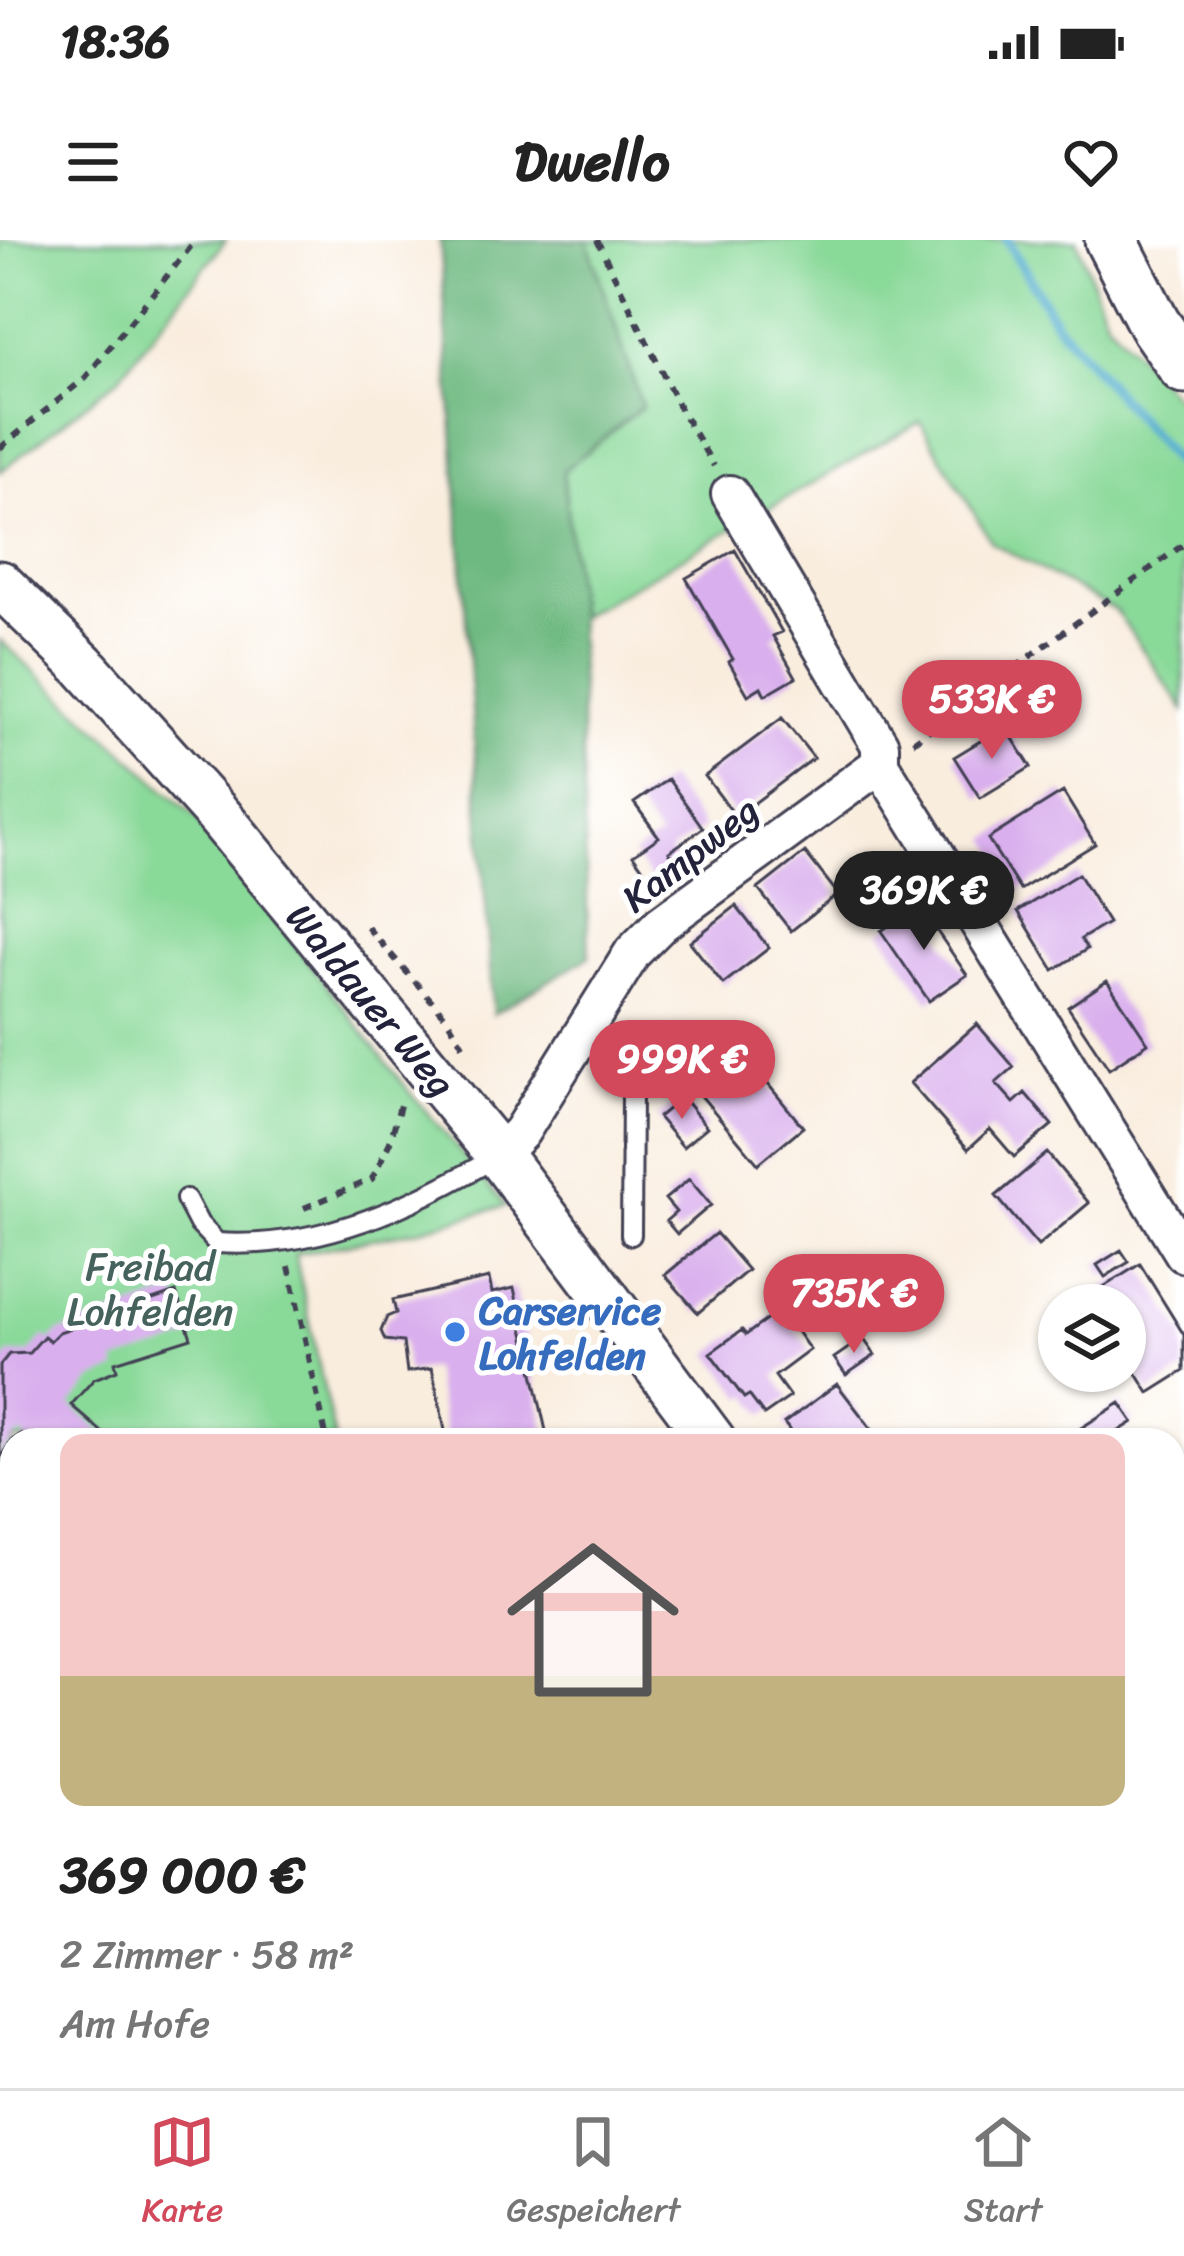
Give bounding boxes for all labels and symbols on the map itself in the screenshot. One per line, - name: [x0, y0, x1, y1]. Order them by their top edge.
- pin: 533K €: [894, 660, 1090, 762]
- street label: Kampweg: [606, 777, 774, 931]
- pin: 369K €: [826, 851, 1022, 953]
- street label: Waldauer Weg: [268, 887, 474, 1113]
- pin: 999K €: [584, 1020, 780, 1122]
- park label: Freibad Lohfelden: [67, 1232, 233, 1346]
- pin: 735K €: [756, 1254, 952, 1356]
- place label: Carservice Lohfelden: [478, 1276, 661, 1390]
- marker: Carservice Lohfelden: [442, 1319, 468, 1345]

